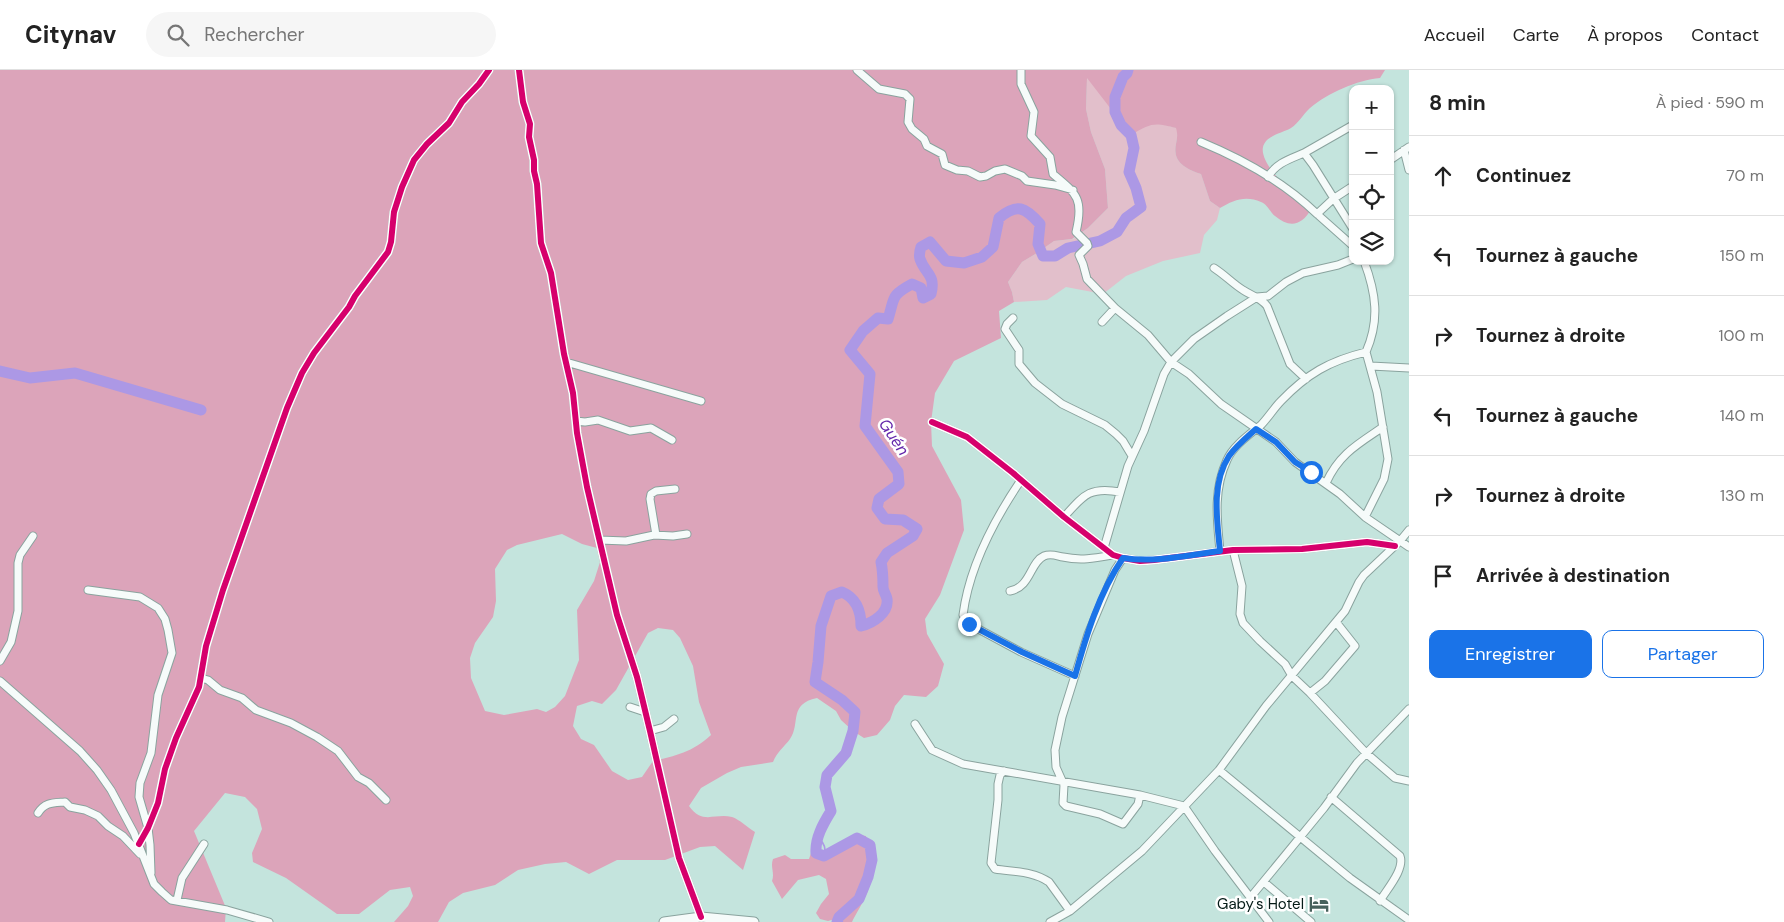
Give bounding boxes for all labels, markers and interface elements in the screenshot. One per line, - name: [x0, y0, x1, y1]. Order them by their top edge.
- search box: [146, 12, 496, 57]
- text: Citynav: [25, 19, 116, 50]
- icon: search: [164, 21, 192, 49]
- text: Rechercher: [204, 22, 305, 47]
- text: Accueil: [1424, 23, 1485, 47]
- text: Carte: [1513, 23, 1559, 47]
- text: À propos: [1587, 23, 1663, 47]
- text: Contact: [1691, 23, 1759, 47]
- map controls: [1349, 85, 1394, 265]
- button: +: [1349, 85, 1394, 130]
- text: 8 min: [1429, 89, 1486, 117]
- text: À pied · 590 m: [1656, 92, 1764, 113]
- button: −: [1349, 130, 1394, 175]
- icon: ahead: [1429, 162, 1457, 190]
- text: Continuez: [1476, 163, 1571, 188]
- text: 70 m: [1726, 165, 1764, 186]
- button: locate: [1349, 175, 1394, 220]
- button: layers: [1349, 220, 1394, 265]
- icon: left: [1429, 242, 1457, 270]
- text: Tournez à gauche: [1476, 243, 1638, 268]
- text: 150 m: [1720, 245, 1764, 266]
- icon: right: [1429, 322, 1457, 350]
- text: Tournez à droite: [1476, 323, 1626, 348]
- text: 100 m: [1719, 325, 1764, 346]
- icon: left: [1429, 402, 1457, 430]
- text: Tournez à gauche: [1476, 403, 1638, 428]
- text: 140 m: [1720, 405, 1764, 426]
- water label: Guén: [874, 415, 914, 459]
- route start: [1300, 461, 1323, 484]
- icon: right: [1429, 482, 1457, 510]
- text: Tournez à droite: [1476, 483, 1626, 508]
- text: 130 m: [1720, 485, 1764, 506]
- icon: arrive: [1429, 562, 1457, 590]
- text: Arrivée à destination: [1476, 563, 1670, 588]
- route end: [958, 613, 981, 636]
- button: Enregistrer: [1429, 630, 1592, 678]
- button: Partager: [1602, 630, 1764, 678]
- hotel icon: Gaby's Hotel: [1308, 893, 1330, 915]
- place label: Gaby's Hotel: [1217, 894, 1304, 914]

